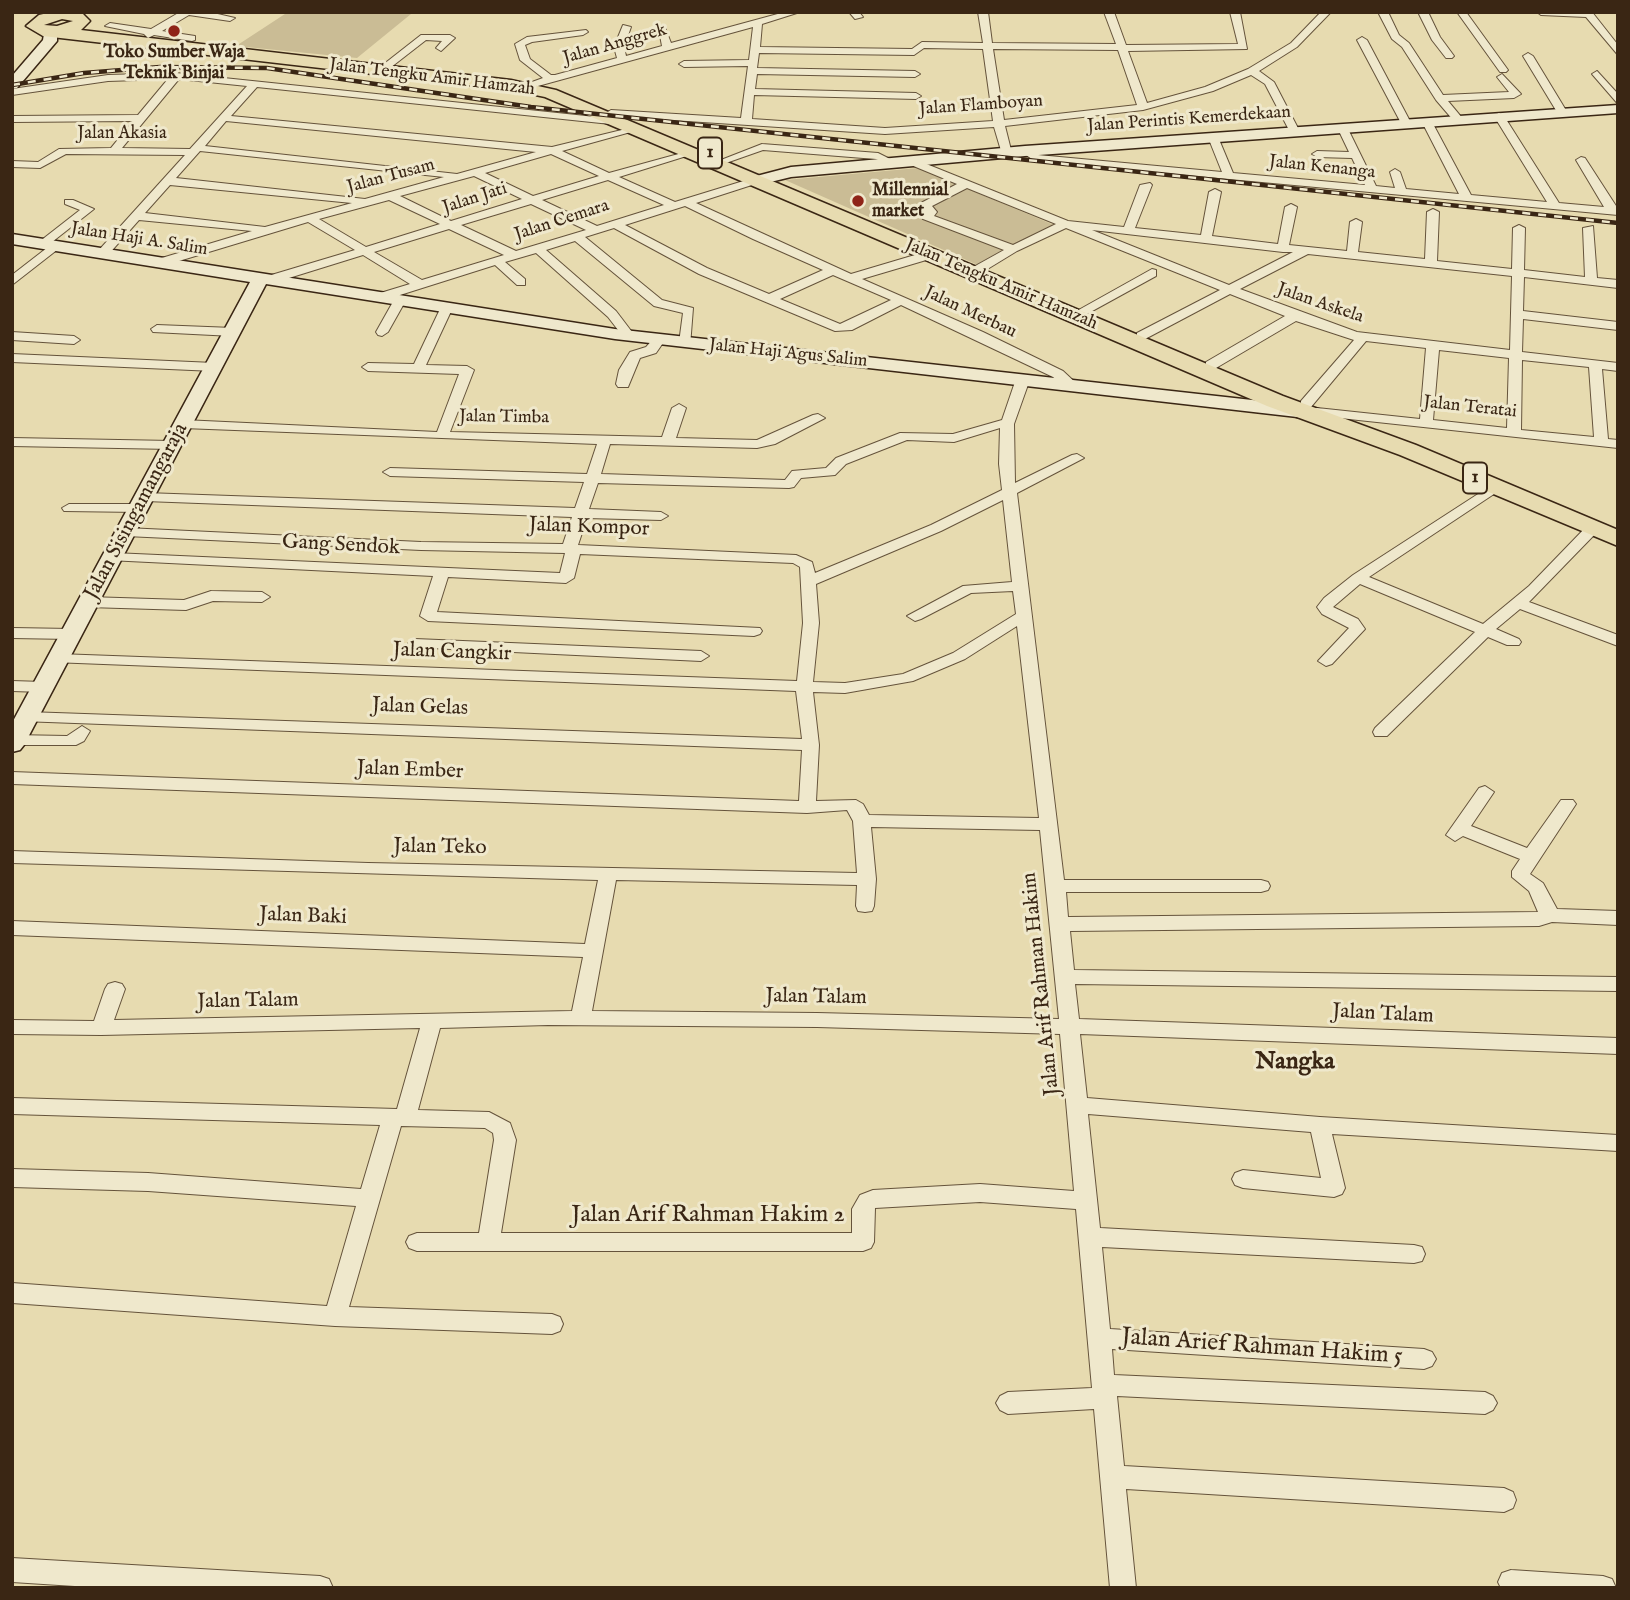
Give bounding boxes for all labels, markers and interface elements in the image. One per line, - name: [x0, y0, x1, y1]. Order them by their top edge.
- street label: Jalan Anggrek: [561, 20, 669, 70]
- marker: Toko Sumber Waja Teknik Binjai: [166, 23, 182, 39]
- place label: Toko Sumber Waja Teknik Binjai: [104, 42, 244, 84]
- street label: Jalan Tengku Amir Hamzah: [328, 55, 536, 101]
- street label: Jalan Flamboyan: [918, 91, 1044, 121]
- street label: Jalan Perintis Kemerdekaan: [1086, 102, 1292, 138]
- street label: Jalan Akasia: [77, 123, 167, 145]
- road number: 1: [698, 138, 722, 168]
- street label: Jalan Kenanga: [1268, 152, 1376, 184]
- street label: Jalan Tusam: [345, 155, 437, 199]
- street label: Jalan Jati: [440, 178, 510, 220]
- place label: Millennial market: [872, 180, 948, 222]
- marker: Millennial market: [850, 193, 866, 209]
- street label: Jalan Cemara: [512, 196, 612, 246]
- street label: Jalan Haji A. Salim: [69, 219, 209, 261]
- street label: Jalan Tengku Amir Hamzah: [901, 235, 1101, 335]
- street label: Jalan Askela: [1274, 279, 1366, 329]
- street label: Jalan Merbau: [920, 282, 1020, 344]
- street label: Jalan Haji Agus Salim: [708, 335, 868, 373]
- street label: Jalan Teratai: [1422, 392, 1518, 424]
- street label: Jalan Timba: [459, 406, 549, 430]
- street label: Jalan Sisingamangaraja: [80, 419, 194, 605]
- road number: 1: [1463, 463, 1487, 494]
- street label: Jalan Kompor: [528, 513, 650, 543]
- street label: Gang Sendok: [281, 530, 401, 562]
- street label: Jalan Cangkir: [392, 638, 512, 668]
- street label: Jalan Gelas: [371, 694, 469, 722]
- street label: Jalan Ember: [356, 757, 464, 785]
- street label: Jalan Teko: [393, 835, 487, 861]
- street label: Jalan Arif Rahman Hakim: [1018, 871, 1066, 1097]
- street label: Jalan Baki: [259, 903, 347, 931]
- street label: Jalan Talam: [765, 985, 867, 1011]
- street label: Jalan Talam: [197, 989, 299, 1015]
- street label: Jalan Talam: [1332, 1000, 1434, 1030]
- district label: Nangka: [1255, 1049, 1335, 1077]
- street label: Jalan Arif Rahman Hakim 2: [571, 1202, 845, 1230]
- street label: Jalan Arief Rahman Hakim 5: [1120, 1324, 1404, 1372]

